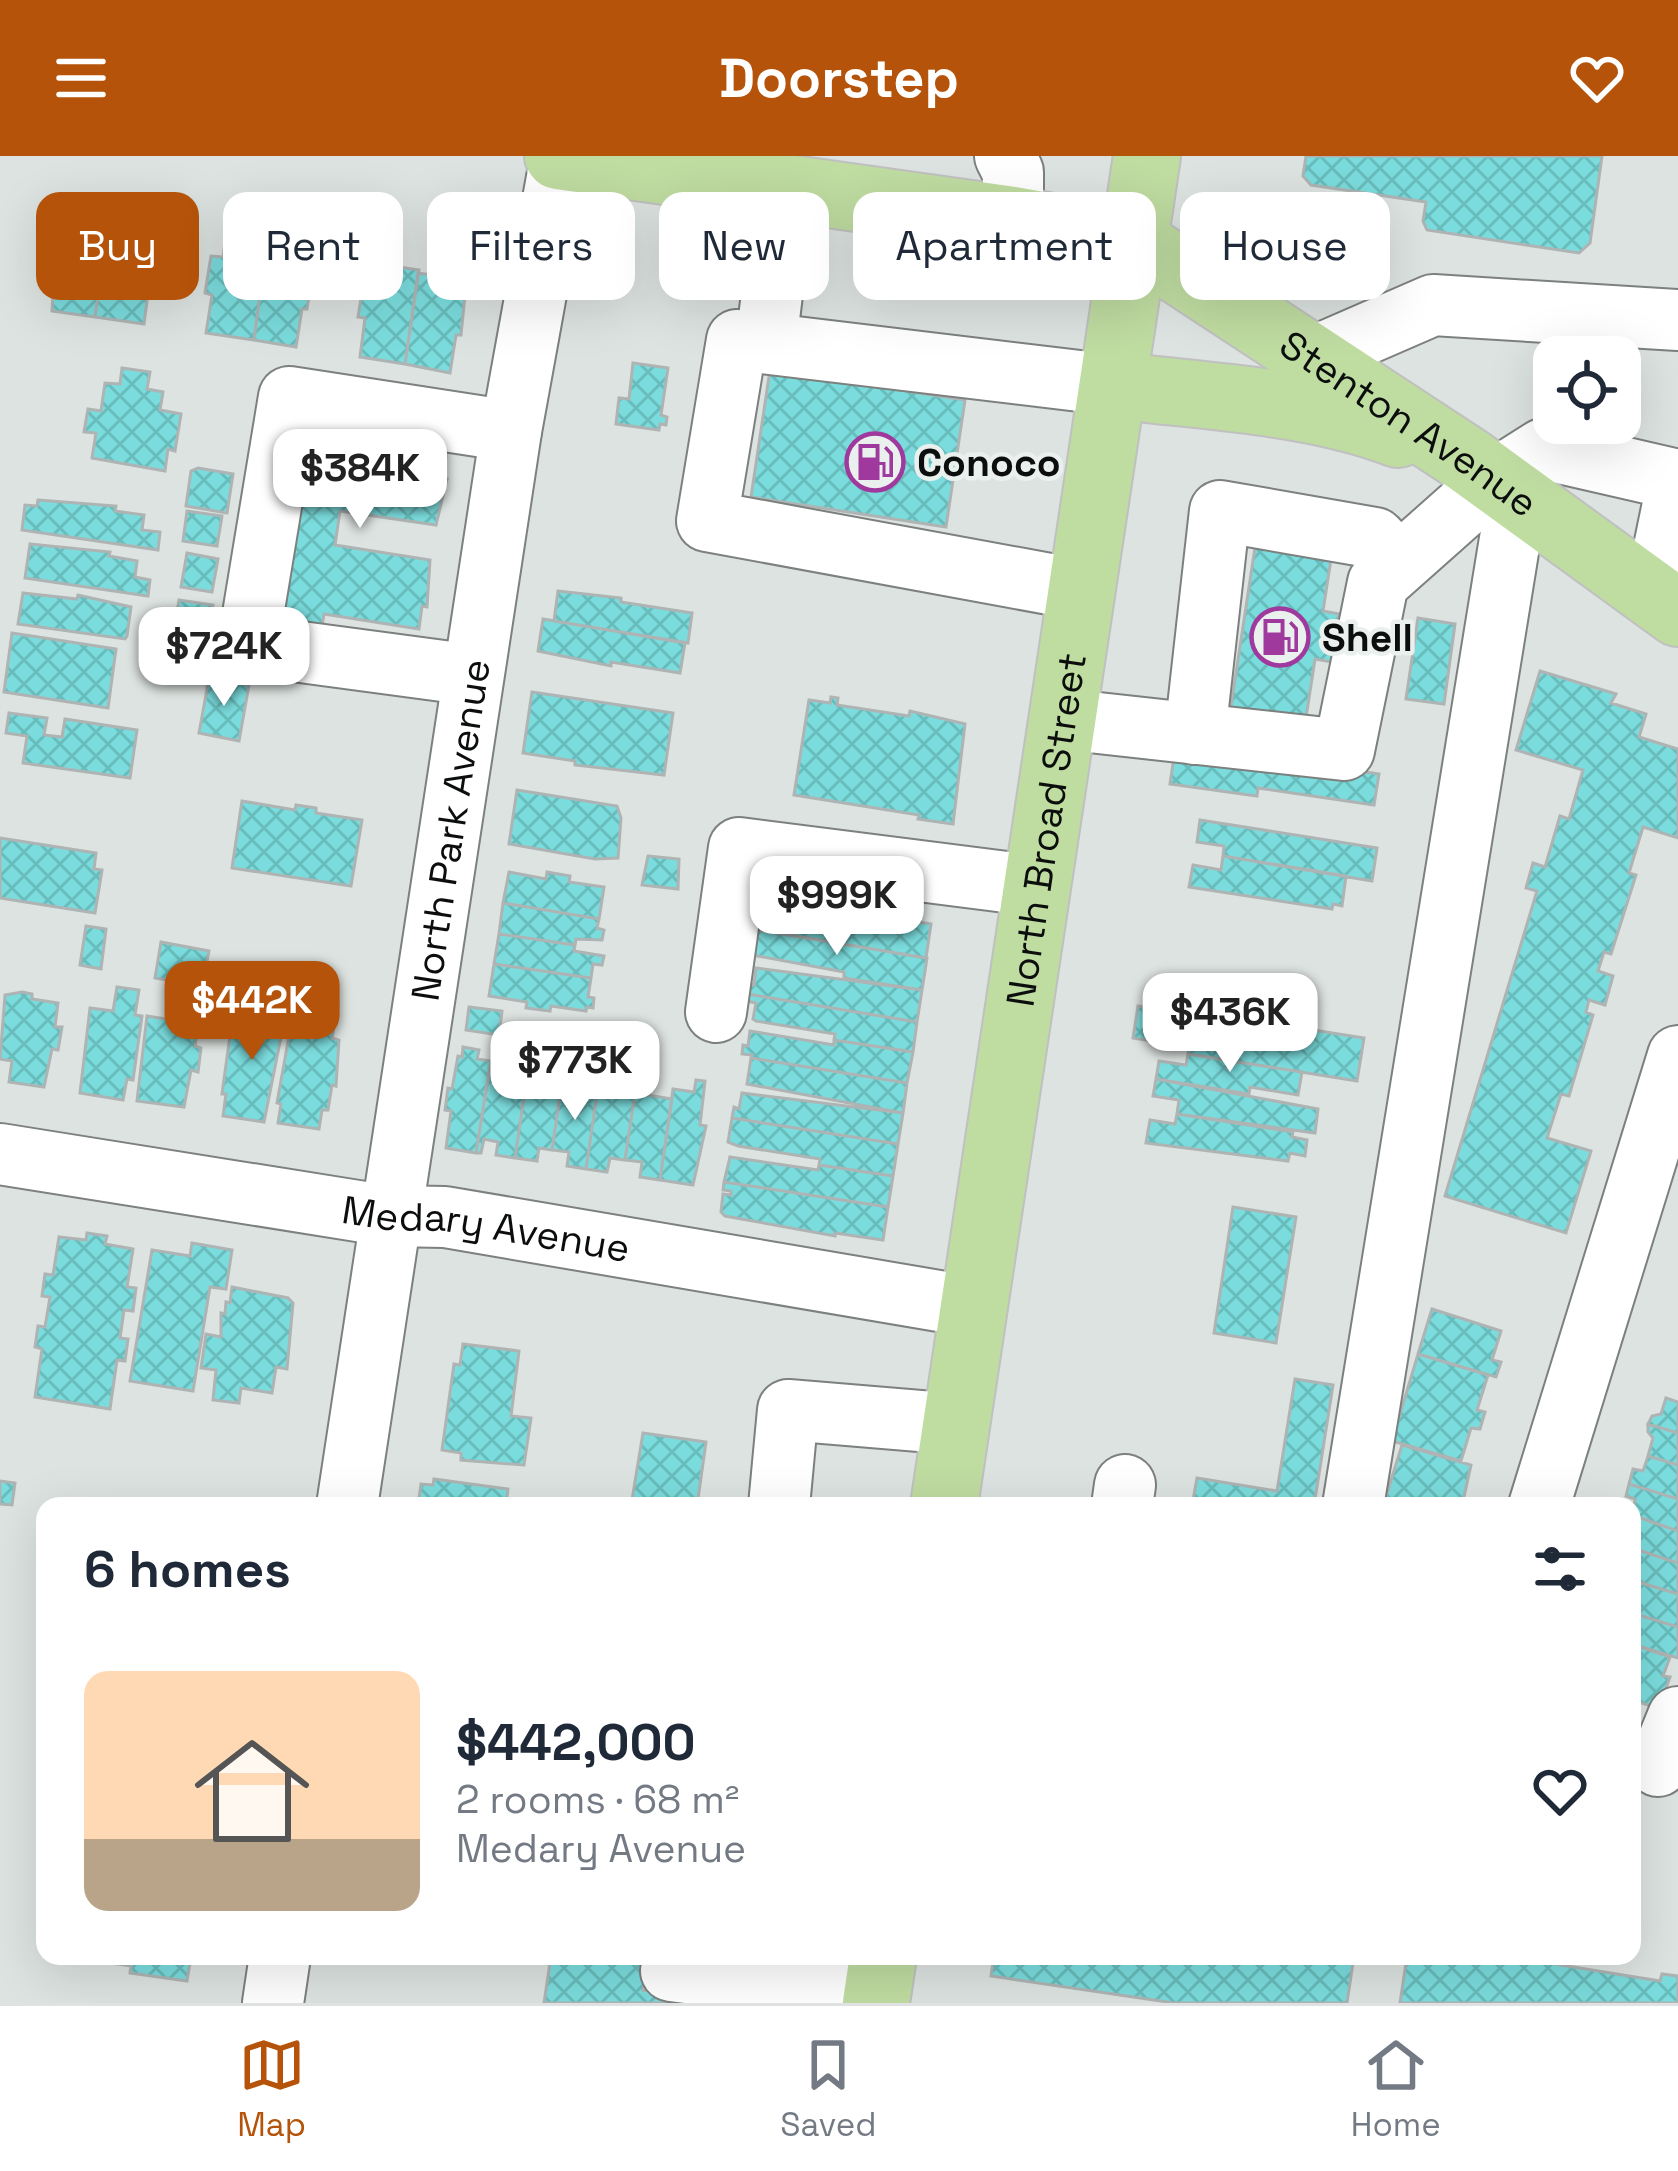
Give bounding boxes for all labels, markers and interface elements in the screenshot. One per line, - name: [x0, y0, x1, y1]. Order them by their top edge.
- text: Doorstep: [719, 44, 959, 113]
- icon: menu: [48, 45, 114, 111]
- icon: heart: [1564, 45, 1630, 111]
- chip: Buy: [36, 192, 199, 300]
- chip: Rent: [223, 192, 403, 300]
- chip: Filters: [427, 192, 635, 300]
- chip: New: [659, 192, 829, 300]
- chip: Apartment: [853, 192, 1156, 300]
- chip: House: [1180, 192, 1390, 300]
- street label: Stenton Avenue: [1271, 320, 1547, 528]
- map controls: [1533, 336, 1641, 444]
- button: locate: [1533, 336, 1641, 444]
- pin: $384K: [276, 429, 444, 531]
- fuel station icon: Conoco: [844, 431, 906, 493]
- place label: Conoco: [917, 438, 1061, 487]
- text: $384K: [300, 443, 420, 492]
- fuel station icon: Shell: [1249, 606, 1311, 668]
- pin: $724K: [140, 607, 308, 709]
- place label: Shell: [1322, 613, 1413, 662]
- text: $724K: [166, 621, 282, 670]
- street label: North Broad Street: [995, 650, 1097, 1010]
- street label: North Park Avenue: [400, 656, 501, 1004]
- pin: $999K: [753, 856, 921, 958]
- text: $999K: [777, 870, 897, 919]
- pin: $442K: [168, 961, 336, 1063]
- pin: $436K: [1146, 973, 1314, 1075]
- text: $442K: [192, 975, 312, 1024]
- text: $436K: [1170, 987, 1290, 1036]
- pin: $773K: [491, 1021, 659, 1123]
- text: $773K: [518, 1035, 632, 1084]
- street label: Medary Avenue: [339, 1185, 634, 1273]
- icon: filters: [1527, 1536, 1593, 1602]
- text: 6 homes: [84, 1537, 291, 1602]
- text: $442,000: [456, 1710, 696, 1775]
- icon: home: [180, 1719, 324, 1863]
- icon: heart: [1527, 1758, 1593, 1824]
- text: 2 rooms · 68 m²: [456, 1775, 739, 1824]
- text: Medary Avenue: [456, 1824, 746, 1873]
- tab: Map: [237, 2032, 306, 2146]
- tab: Saved: [780, 2032, 877, 2146]
- tab: Home: [1351, 2032, 1441, 2146]

